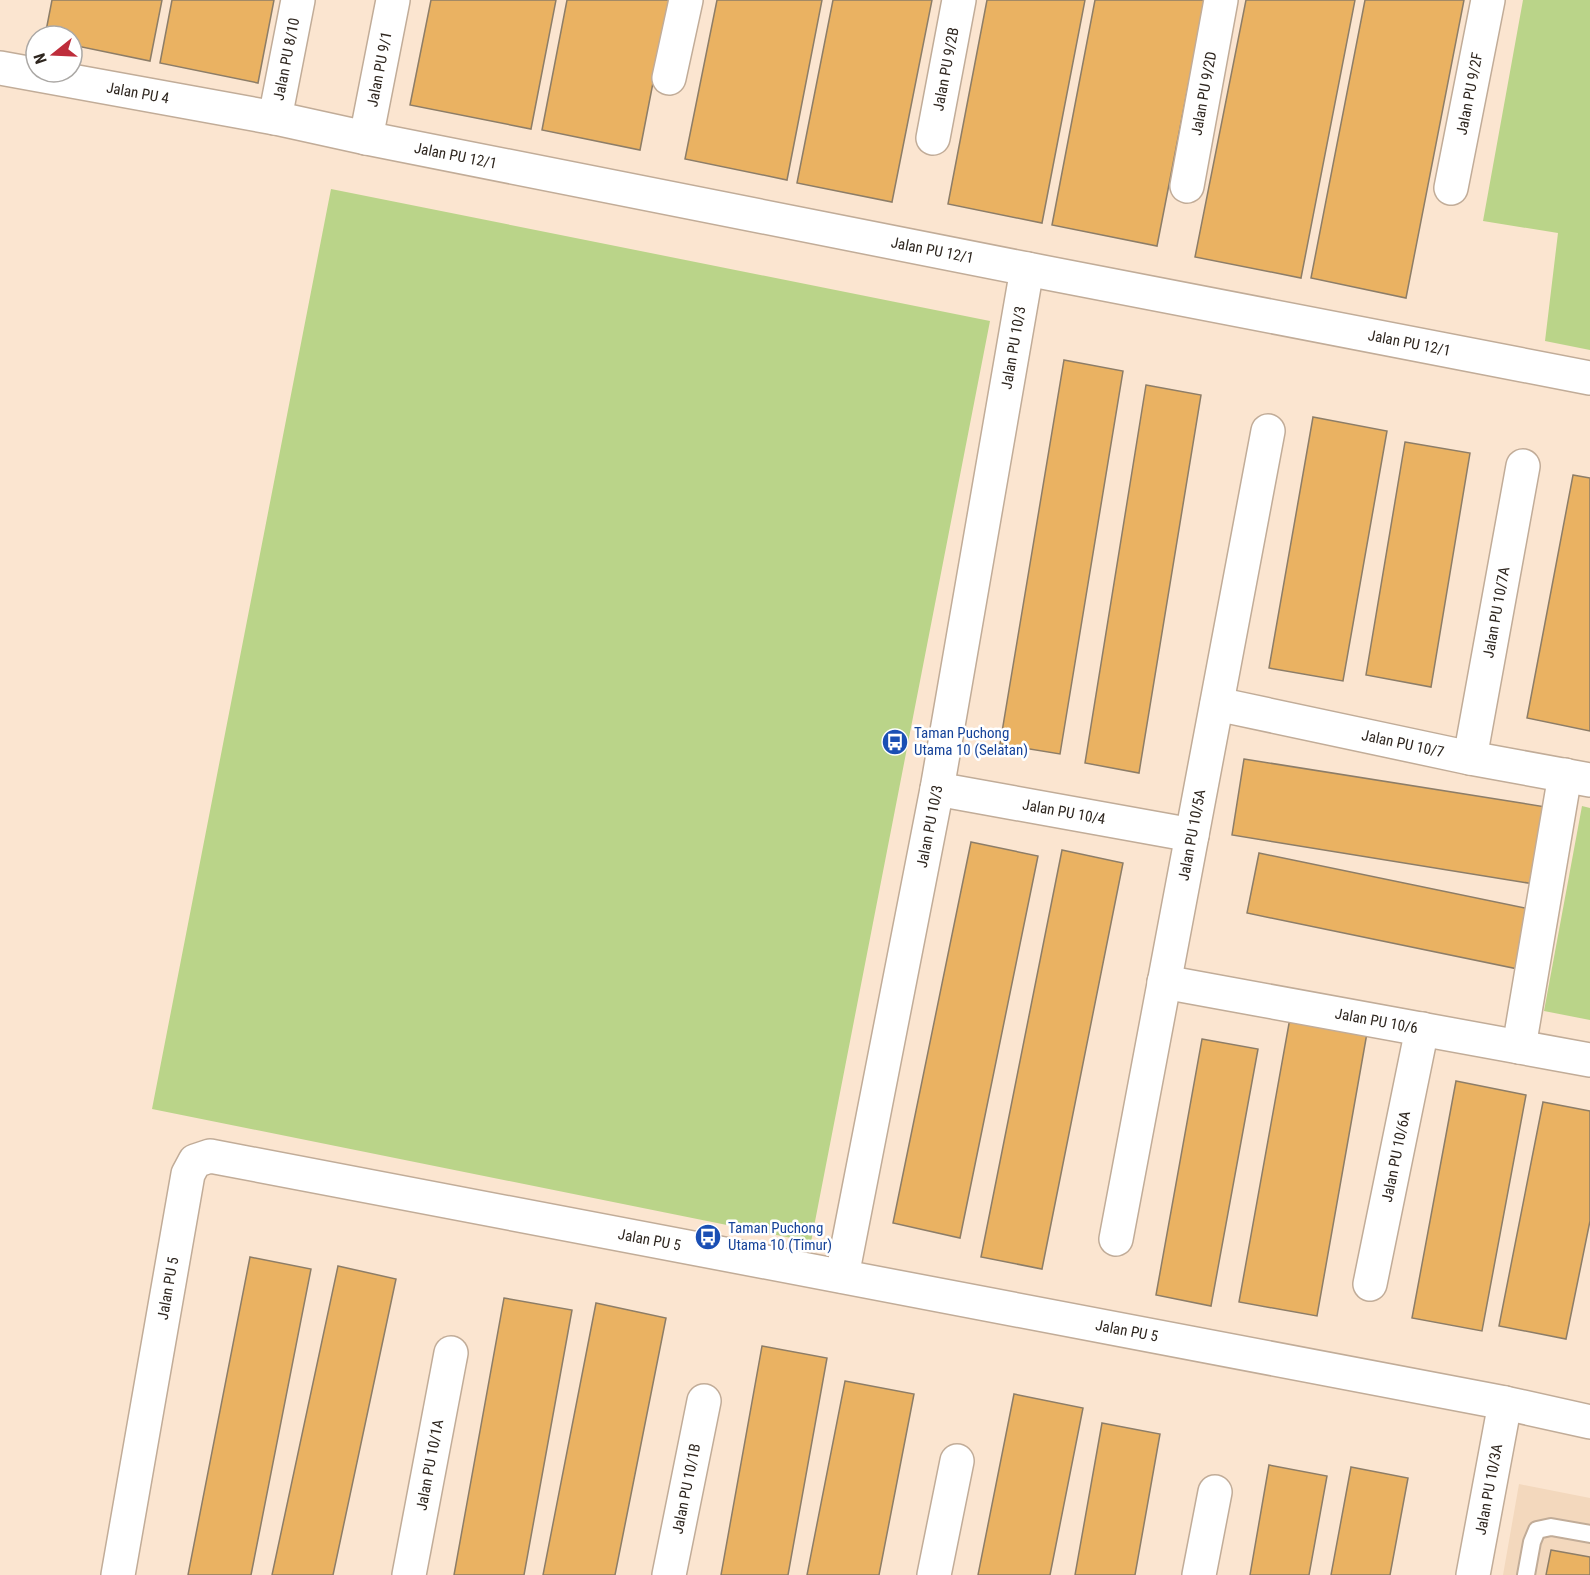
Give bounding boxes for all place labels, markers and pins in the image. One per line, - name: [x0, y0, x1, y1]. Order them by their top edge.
- place label: Taman Puchong Utama 10 (Selatan): [914, 724, 1028, 759]
- bus stop icon: Taman Puchong Utama 10 (Selatan): [880, 727, 910, 757]
- place label: Taman Puchong Utama 10 (Timur): [728, 1219, 832, 1254]
- bus stop icon: Taman Puchong Utama 10 (Timur): [693, 1222, 723, 1252]

